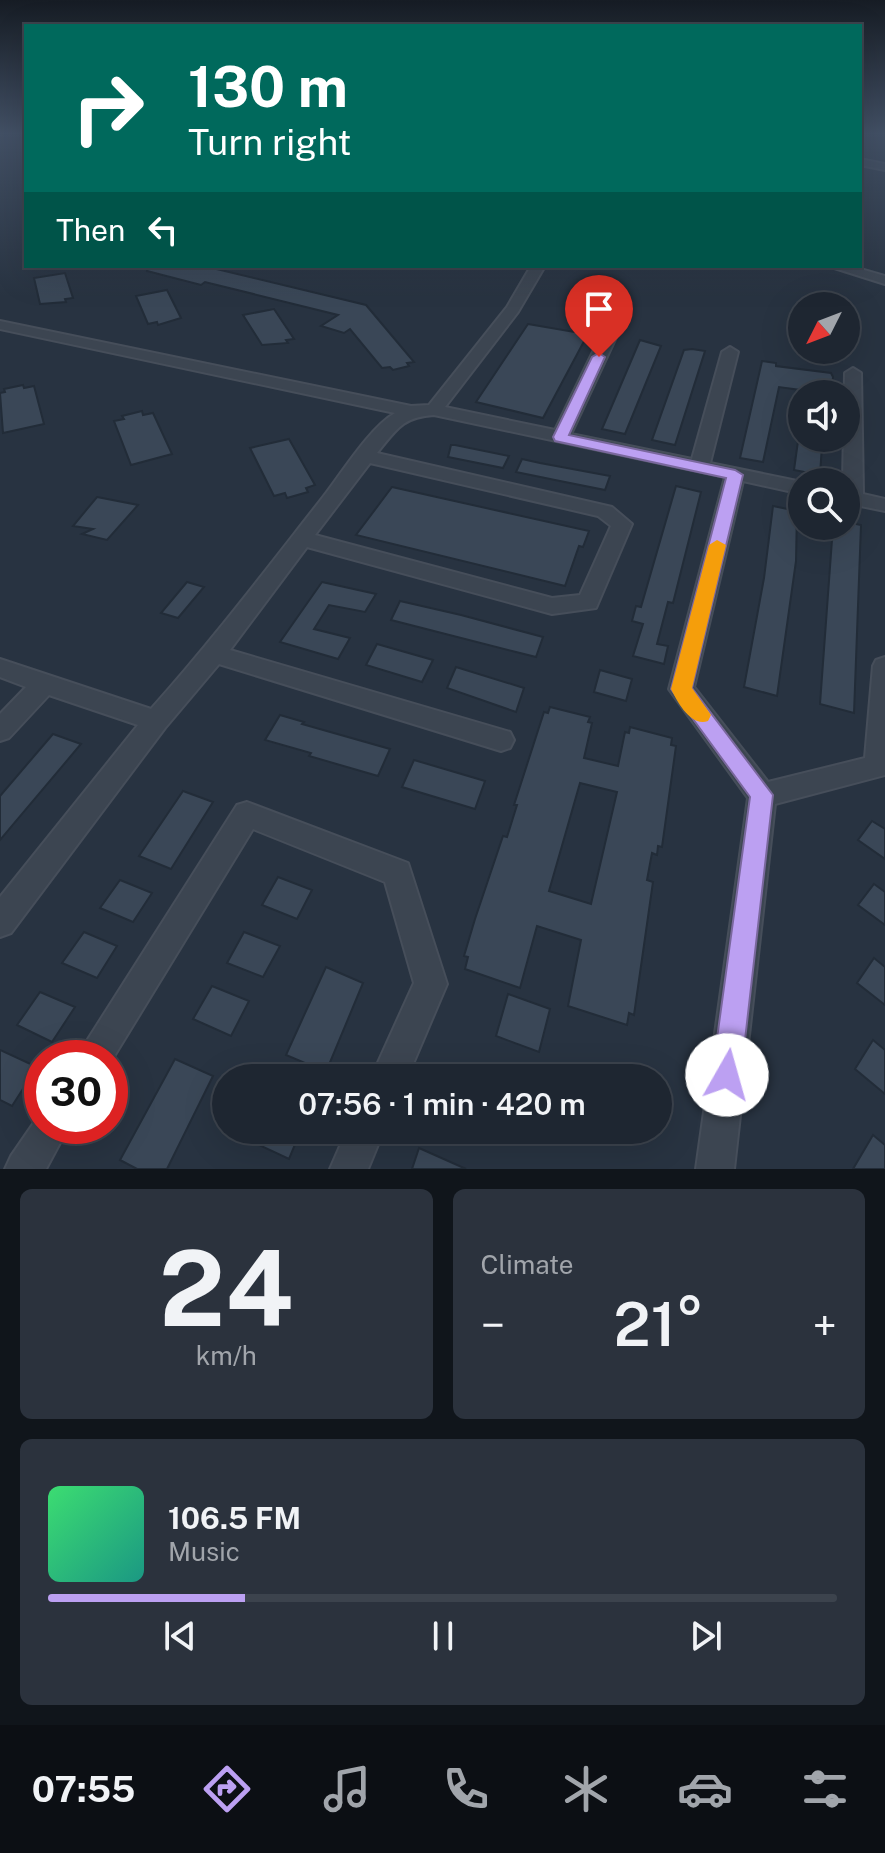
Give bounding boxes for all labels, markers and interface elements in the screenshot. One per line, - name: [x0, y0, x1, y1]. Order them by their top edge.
- text: 130 m: [188, 54, 348, 120]
- icon: right: [56, 56, 160, 160]
- text: Turn right: [188, 121, 351, 163]
- icon: left: [141, 208, 185, 252]
- text: Then: [56, 212, 125, 248]
- pin: [565, 275, 633, 357]
- icon: arrive: [577, 287, 621, 331]
- north arrow: [788, 292, 860, 364]
- map controls: [788, 292, 860, 540]
- button: sound: [788, 380, 860, 452]
- button: search: [788, 468, 860, 540]
- position arrow: [685, 1033, 769, 1117]
- speed limit sign: 30: [24, 1040, 128, 1144]
- text: 07:56 · 1 min · 420 m: [298, 1086, 586, 1122]
- text: 24: [159, 1227, 293, 1349]
- text: Climate: [481, 1249, 574, 1280]
- text: 21°: [614, 1289, 704, 1360]
- text: −: [481, 1299, 505, 1351]
- text: +: [813, 1299, 837, 1351]
- text: km/h: [196, 1340, 257, 1371]
- text: 106.5 FM: [168, 1500, 301, 1536]
- text: Music: [168, 1536, 240, 1567]
- icon: previous: [158, 1614, 202, 1658]
- icon: pause: [421, 1614, 465, 1658]
- icon: next: [684, 1614, 728, 1658]
- icon: directions: [199, 1761, 255, 1817]
- icon: music: [319, 1761, 375, 1817]
- icon: phone: [438, 1761, 494, 1817]
- icon: climate: [558, 1761, 614, 1817]
- icon: car: [677, 1761, 733, 1817]
- icon: filters: [797, 1761, 853, 1817]
- text: 07:55: [32, 1768, 135, 1810]

